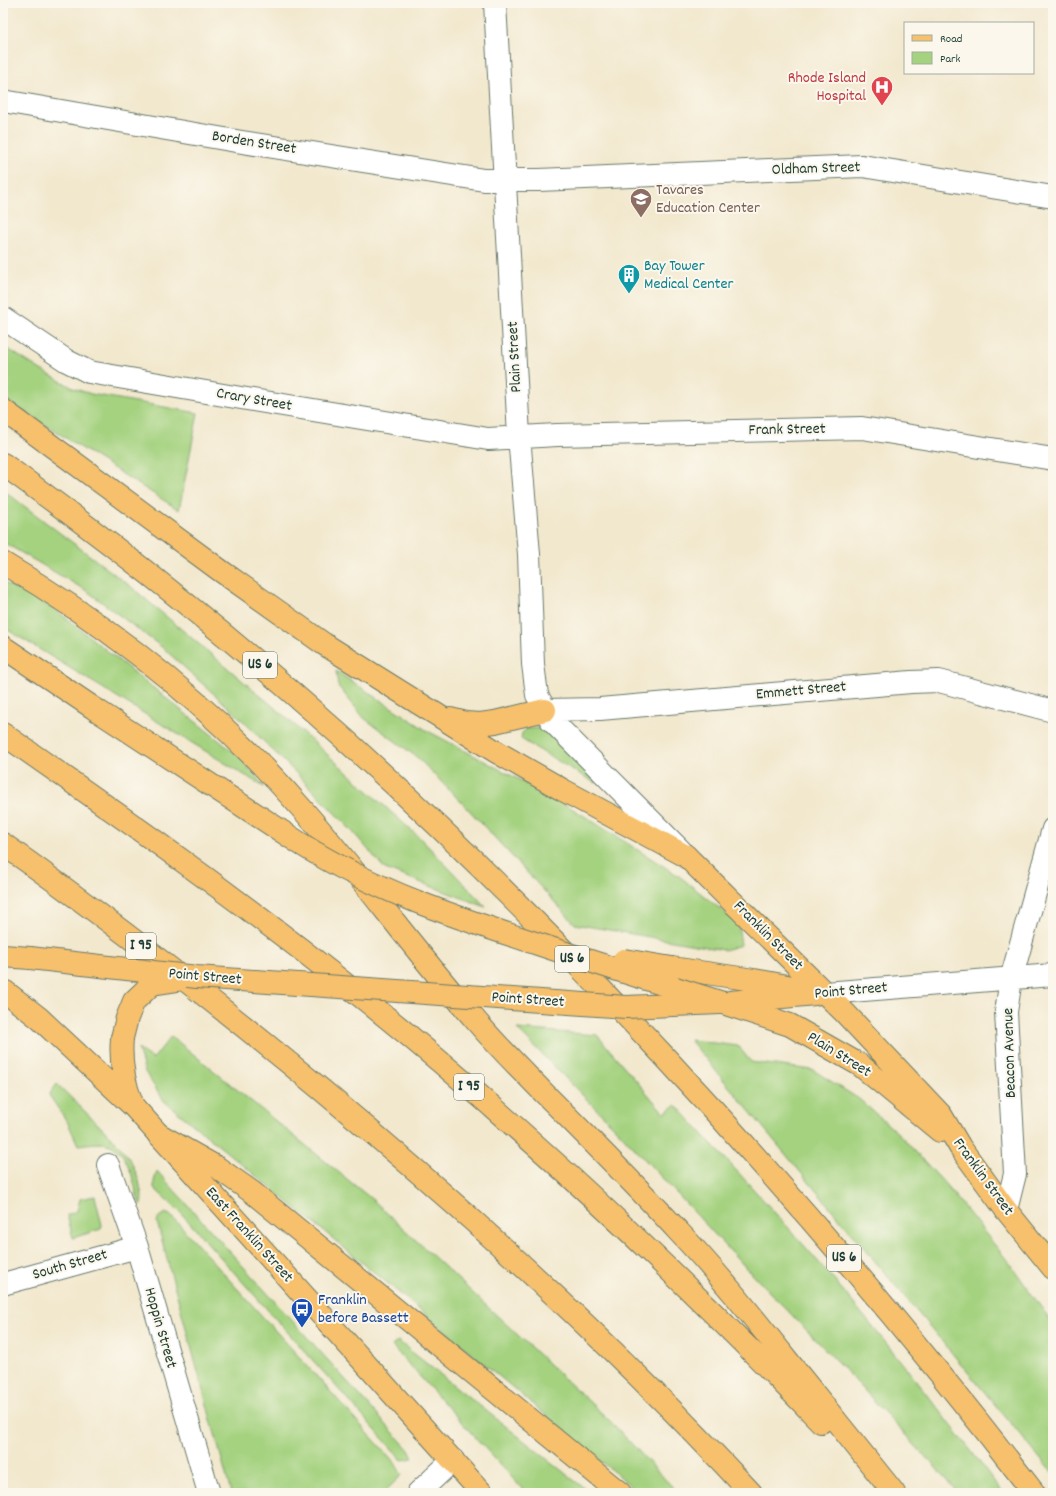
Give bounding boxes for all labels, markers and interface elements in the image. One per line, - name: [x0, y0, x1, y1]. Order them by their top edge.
- legend: [904, 22, 1034, 74]
- text: Road: [940, 31, 962, 48]
- text: Park: [940, 51, 961, 68]
- place label: Rhode Island Hospital: [788, 67, 866, 108]
- hospital icon: Rhode Island Hospital: [869, 74, 895, 107]
- street label: Borden Street: [210, 125, 298, 161]
- street label: Oldham Street: [771, 156, 861, 182]
- place label: Tavares Education Center: [656, 179, 760, 220]
- school or university icon: Tavares Education Center: [628, 186, 654, 219]
- place label: Bay Tower Medical Center: [644, 255, 734, 296]
- building icon: Bay Tower Medical Center: [616, 262, 642, 295]
- street label: Plain Street: [502, 321, 528, 393]
- street label: Crary Street: [214, 382, 294, 418]
- street label: Frank Street: [748, 418, 826, 442]
- road number: US 6: [243, 652, 277, 678]
- street label: Emmett Street: [755, 676, 847, 706]
- street label: Franklin Street: [728, 896, 808, 976]
- road number: I 95: [126, 933, 156, 959]
- road number: US 6: [555, 946, 589, 972]
- street label: Point Street: [168, 962, 243, 992]
- street label: Point Street: [814, 976, 889, 1006]
- street label: Point Street: [491, 986, 565, 1014]
- street label: Beacon Avenue: [997, 1007, 1023, 1099]
- street label: Plain Street: [803, 1026, 875, 1084]
- road number: I 95: [454, 1074, 484, 1100]
- street label: Franklin Street: [947, 1133, 1019, 1221]
- street label: East Franklin Street: [200, 1182, 299, 1288]
- street label: South Street: [30, 1243, 110, 1287]
- road number: US 6: [827, 1245, 861, 1271]
- street label: Hoppin Street: [138, 1285, 183, 1371]
- place label: Franklin before Bassett: [318, 1289, 409, 1330]
- bus stop icon: Franklin before Bassett: [289, 1296, 315, 1329]

